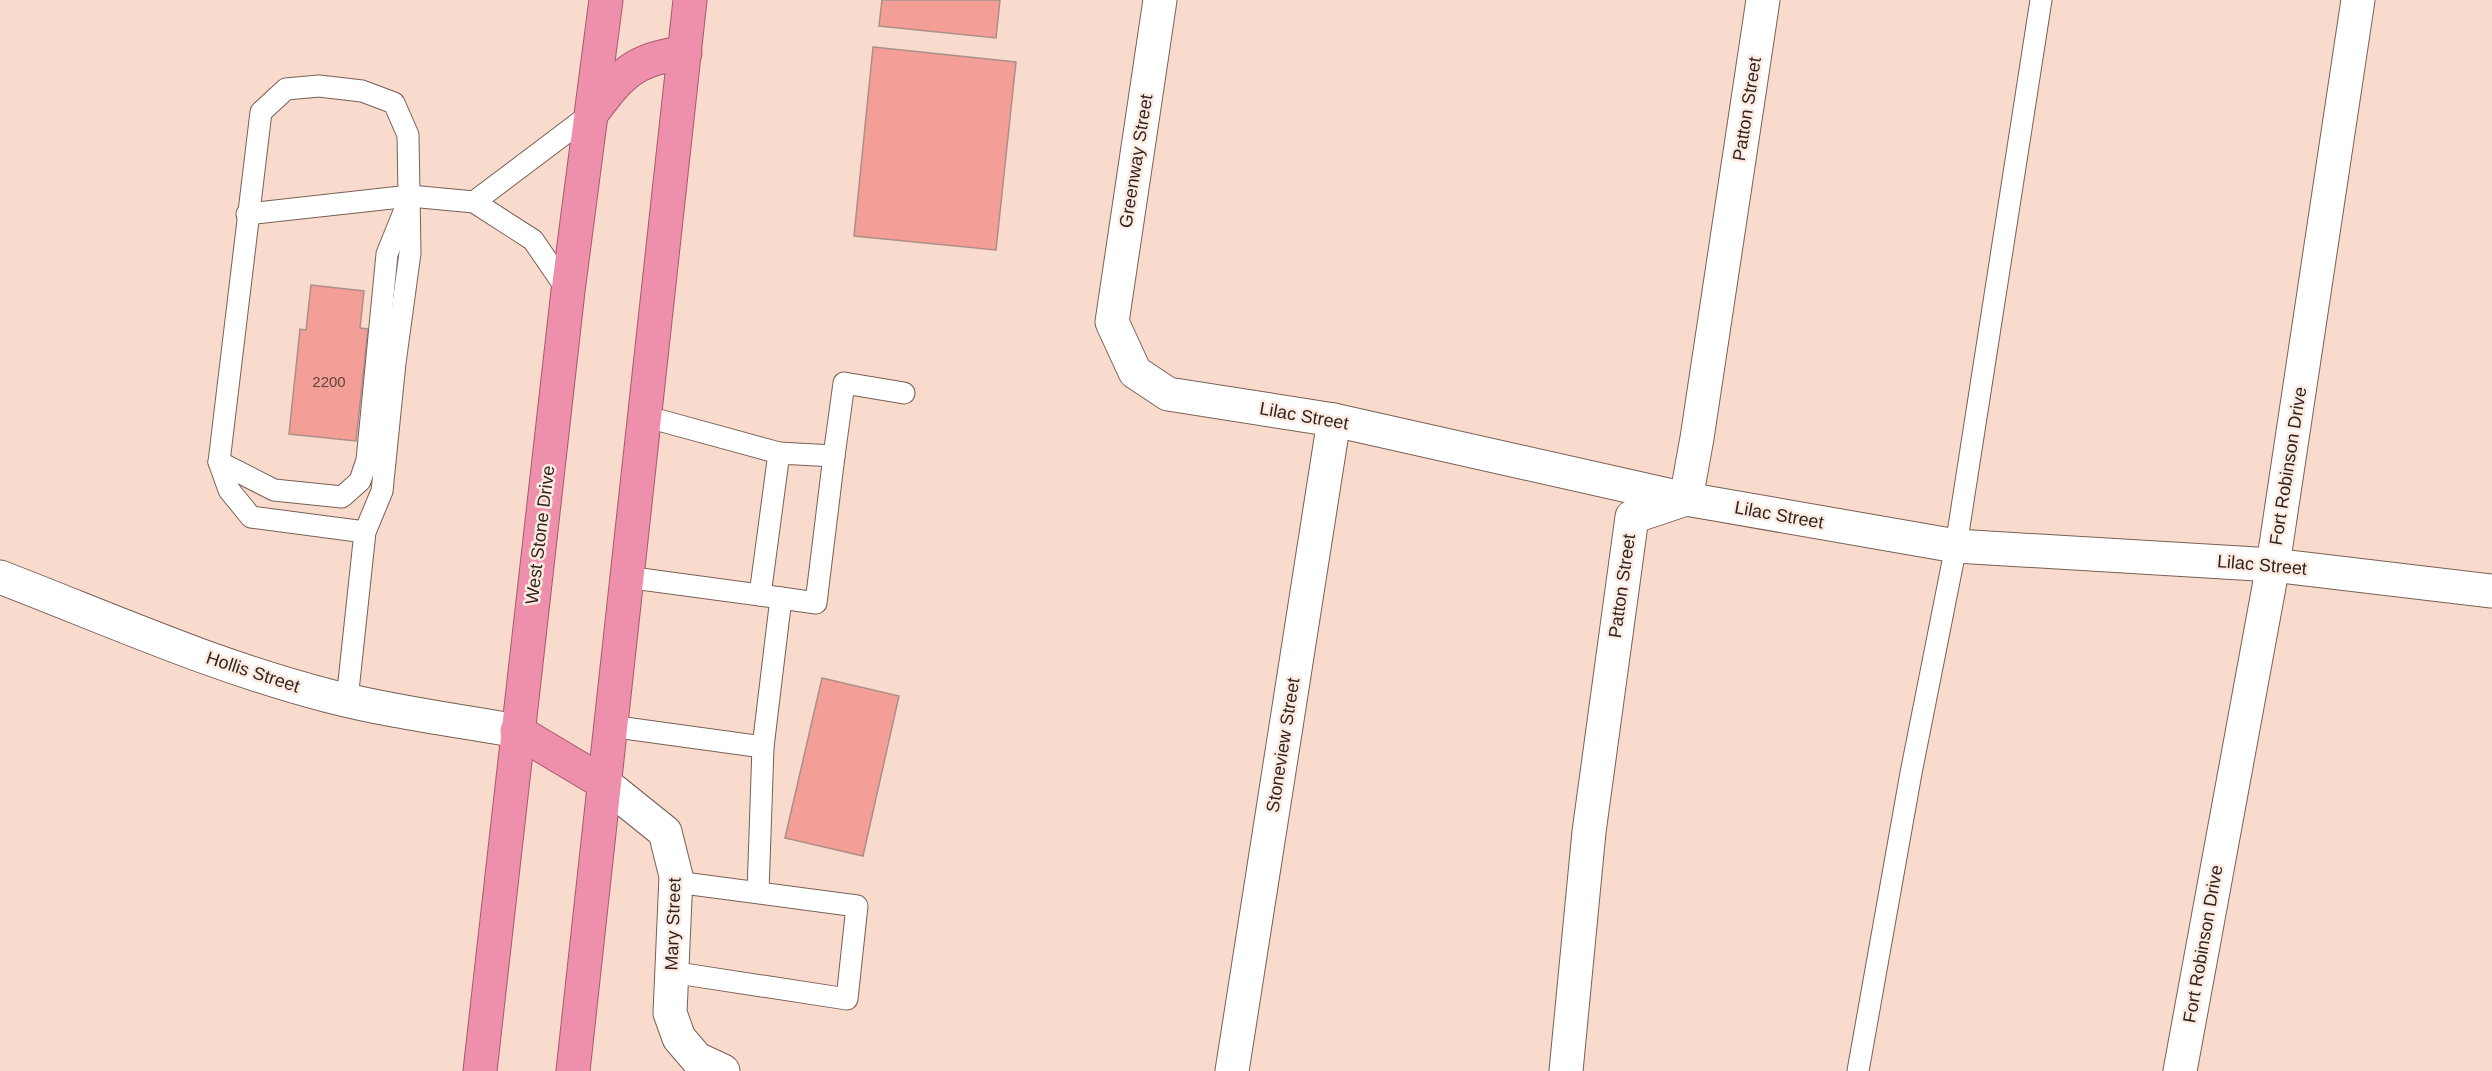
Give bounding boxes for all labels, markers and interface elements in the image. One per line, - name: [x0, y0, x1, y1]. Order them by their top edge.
- street label: Patton Street: [1729, 56, 1765, 162]
- street label: Greenway Street: [1116, 93, 1156, 229]
- house number: 2200: [312, 373, 346, 390]
- street label: Fort Robinson Drive: [2266, 385, 2310, 547]
- street label: Lilac Street: [1258, 398, 1350, 434]
- street label: West Stone Drive: [522, 464, 558, 606]
- street label: Lilac Street: [1733, 497, 1825, 533]
- street label: Patton Street: [1605, 533, 1639, 639]
- street label: Lilac Street: [2216, 551, 2308, 579]
- street label: Hollis Street: [204, 647, 302, 697]
- street label: Stoneview Street: [1262, 676, 1304, 814]
- street label: Fort Robinson Drive: [2179, 863, 2227, 1025]
- street label: Mary Street: [661, 877, 685, 971]

